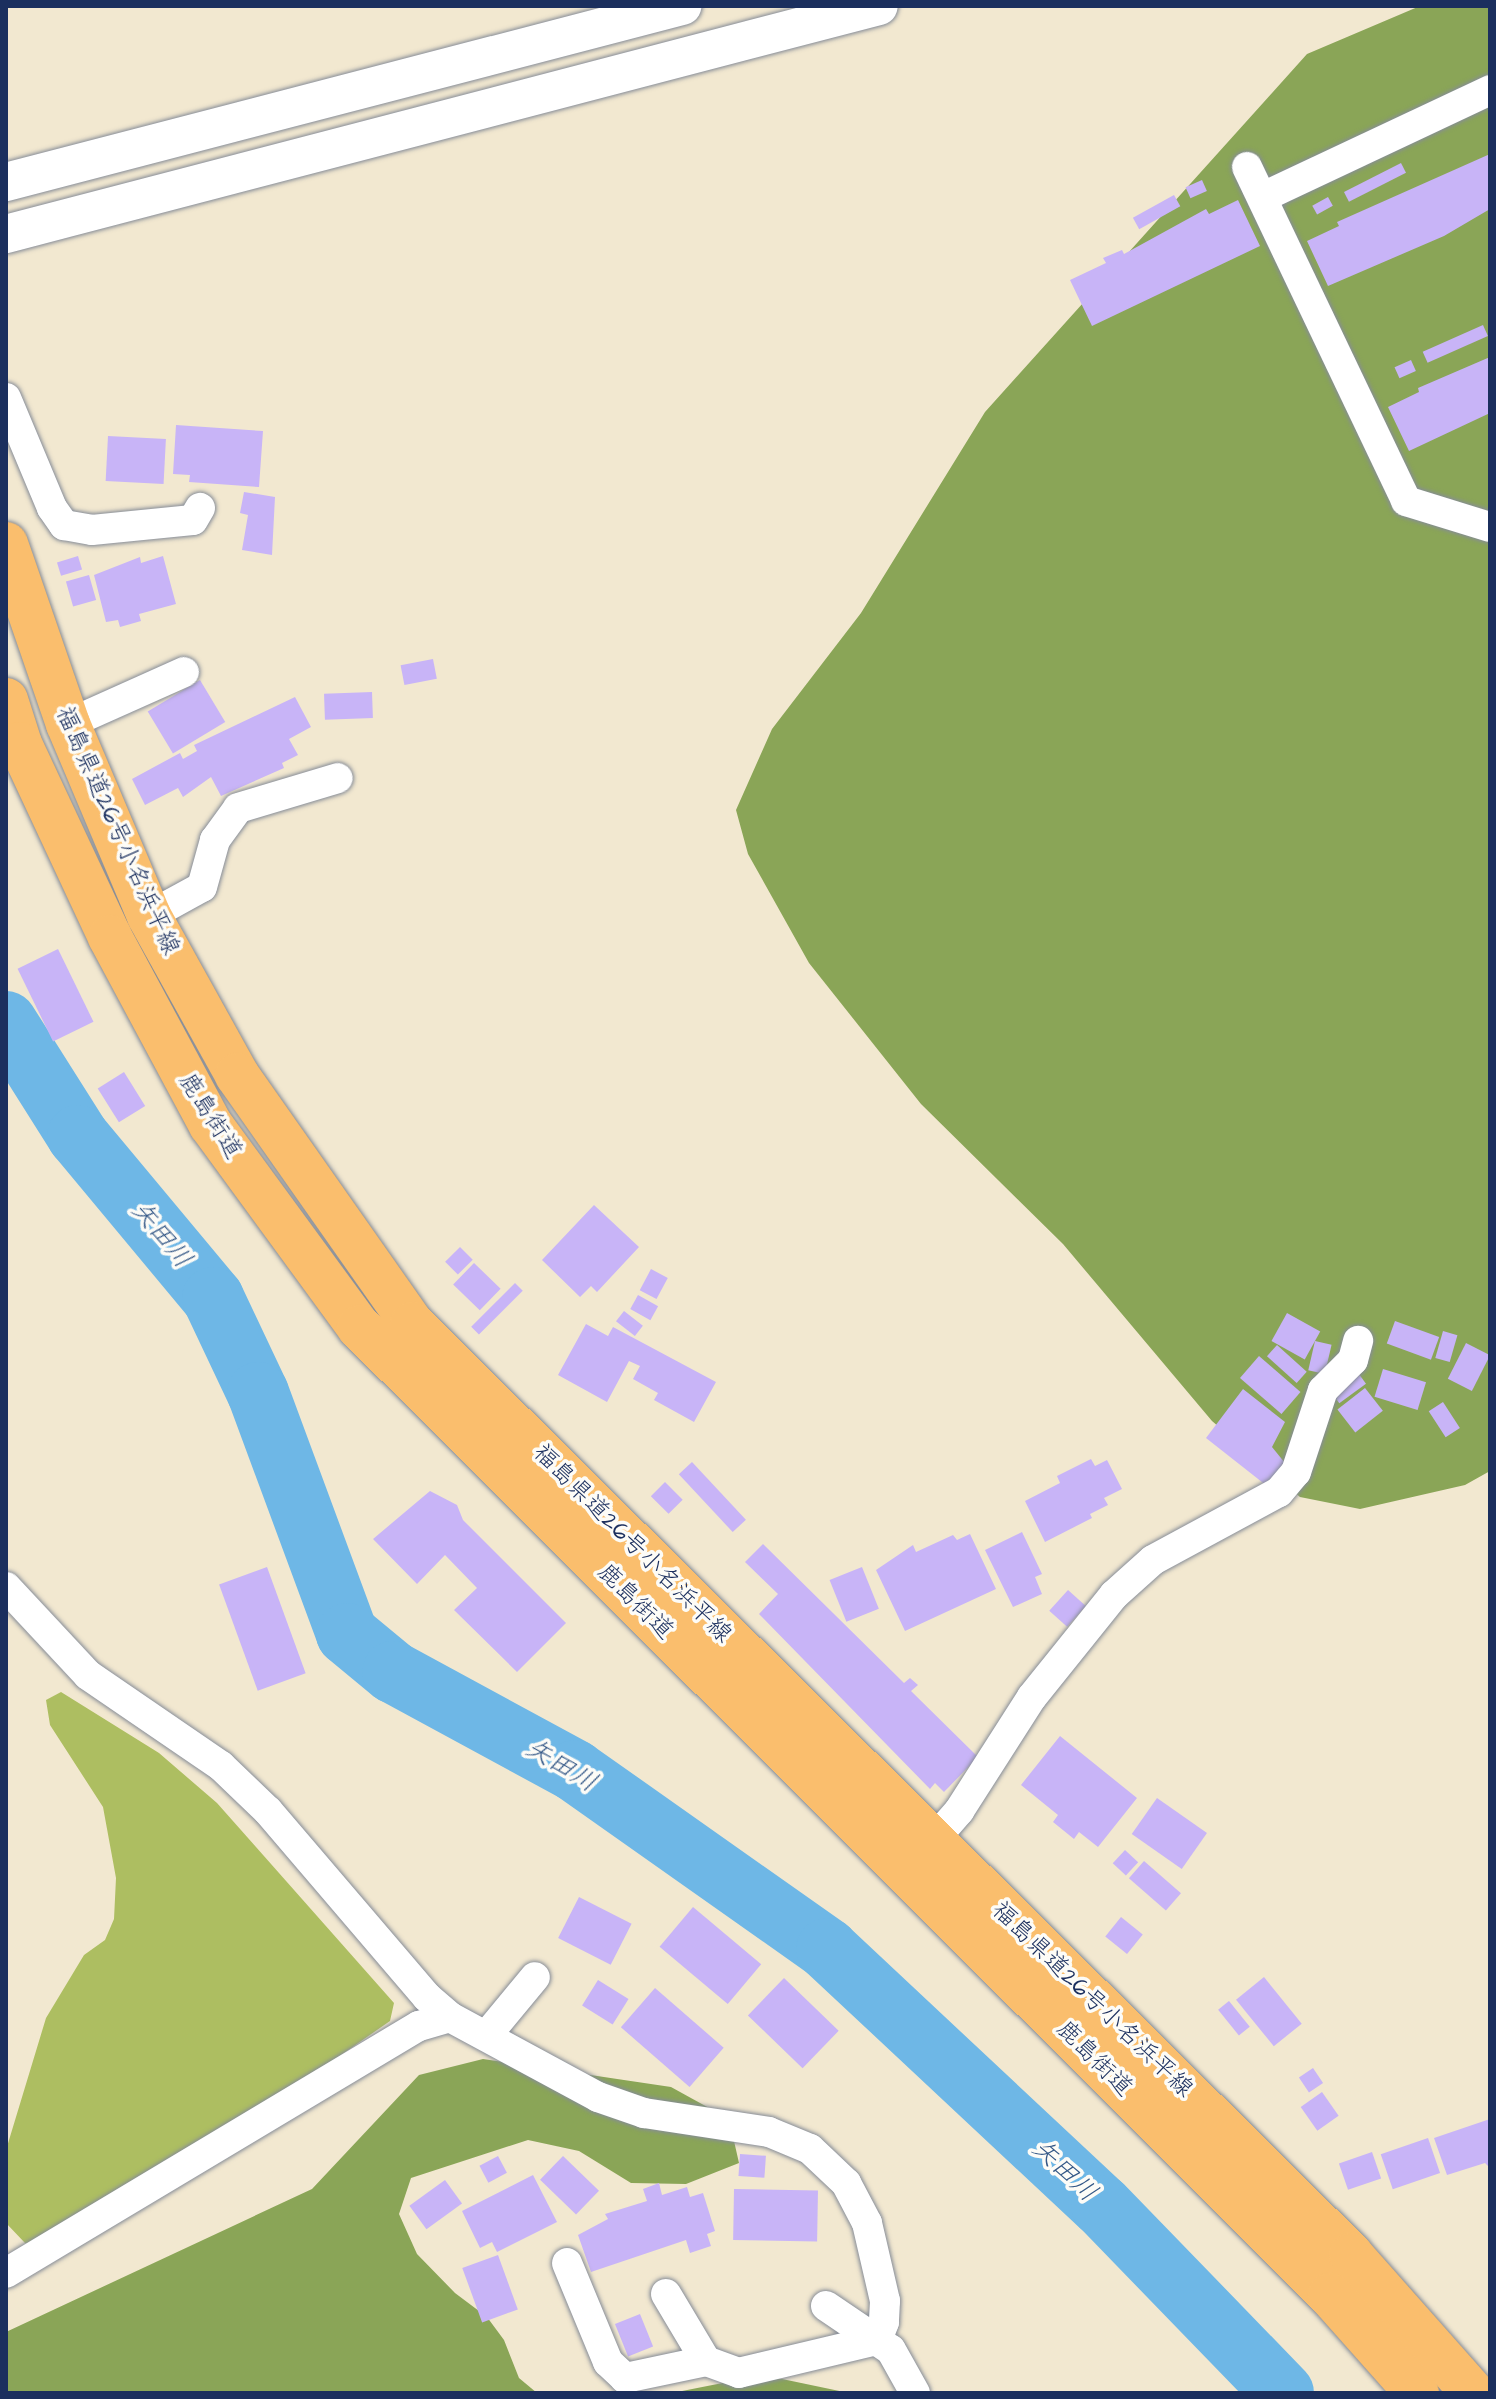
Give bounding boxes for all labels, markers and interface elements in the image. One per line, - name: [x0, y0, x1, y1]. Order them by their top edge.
- street label: 福島県道26号小名浜平線: [49, 702, 185, 960]
- street label: 鹿島街道: [172, 1068, 248, 1164]
- water label: 矢田川: [124, 1195, 198, 1275]
- street label: 福島県道26号小名浜平線: [527, 1439, 737, 1649]
- street label: 鹿島街道: [591, 1558, 679, 1646]
- water label: 矢田川: [520, 1733, 602, 1799]
- street label: 福島県道26号小名浜平線: [985, 1896, 1199, 2104]
- street label: 鹿島街道: [1050, 2015, 1138, 2103]
- water label: 矢田川: [1025, 2133, 1103, 2209]

